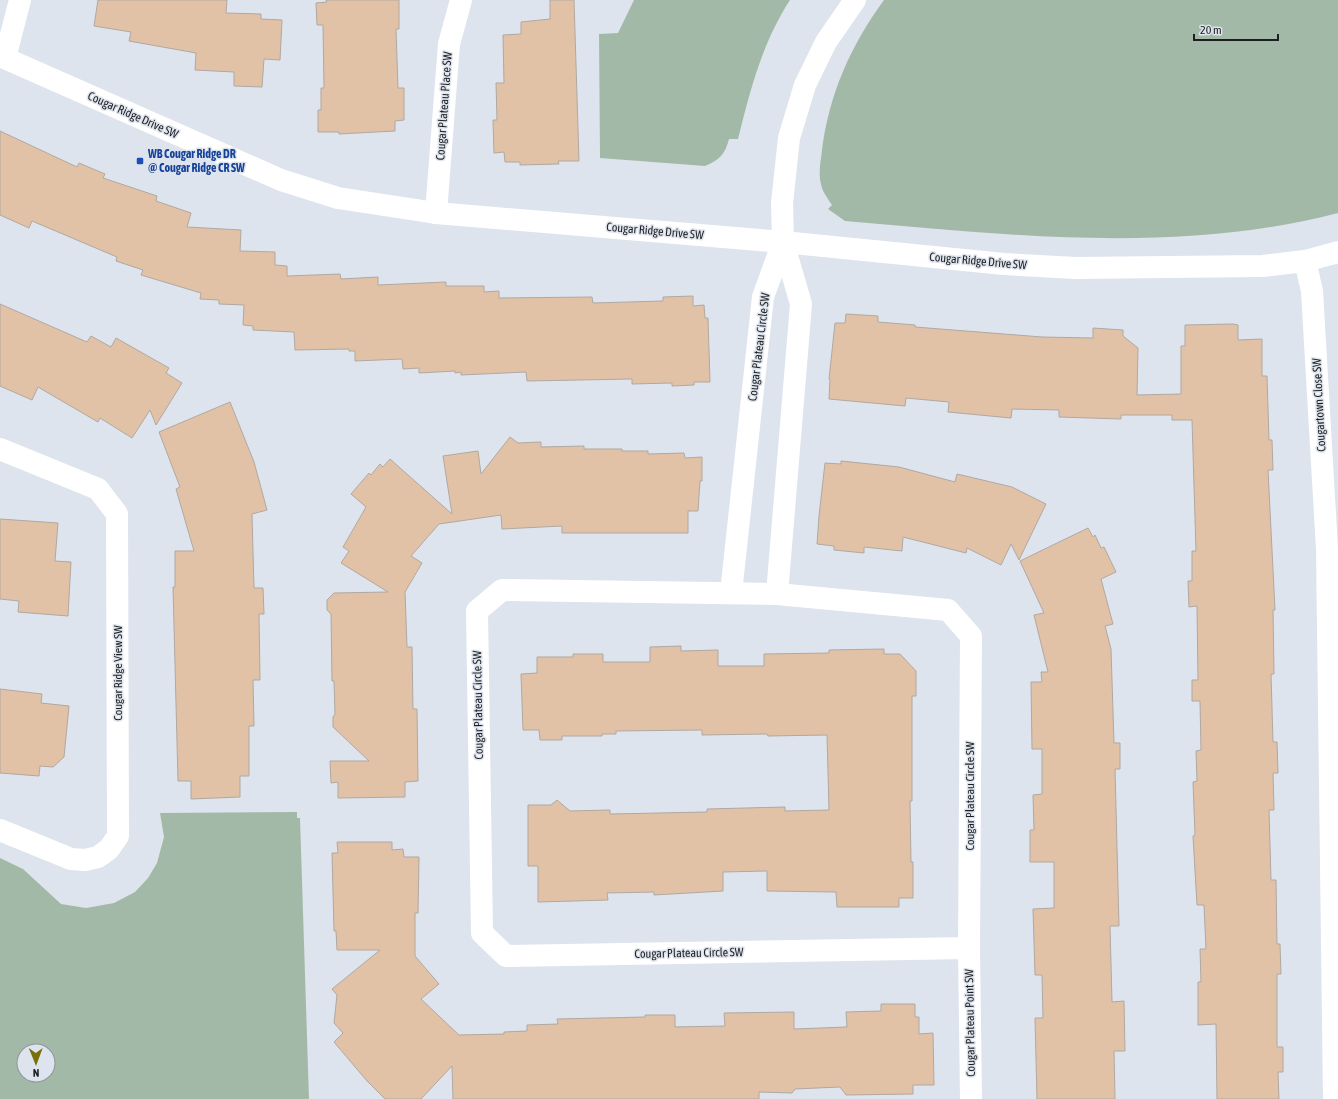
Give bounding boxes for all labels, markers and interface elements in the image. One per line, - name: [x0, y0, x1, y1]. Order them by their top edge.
- scale bar: [1194, 16, 1278, 42]
- text: 20 m: [1200, 23, 1222, 37]
- street label: Cougar Plateau Place SW: [433, 51, 455, 161]
- street label: Cougar Ridge Drive SW: [86, 89, 181, 141]
- place label: WB Cougar Ridge DR @ Cougar Ridge CR SW: [147, 147, 245, 175]
- marker: WB Cougar Ridge DR @ Cougar Ridge CR SW: [135, 156, 145, 166]
- street label: Cougar Ridge Drive SW: [606, 220, 705, 242]
- street label: Cougar Ridge Drive SW: [929, 250, 1028, 272]
- street label: Cougar Plateau Circle SW: [745, 292, 773, 402]
- street label: Cougartown Close SW: [1310, 358, 1328, 452]
- street label: Cougar Ridge View SW: [111, 625, 125, 721]
- street label: Cougar Plateau Circle SW: [470, 650, 486, 760]
- street label: Cougar Plateau Circle SW: [963, 741, 977, 851]
- street label: Cougar Plateau Circle SW: [634, 945, 744, 961]
- street label: Cougar Plateau Point SW: [962, 969, 978, 1077]
- north arrow: [16, 1043, 56, 1083]
- text: N: [33, 1067, 40, 1079]

